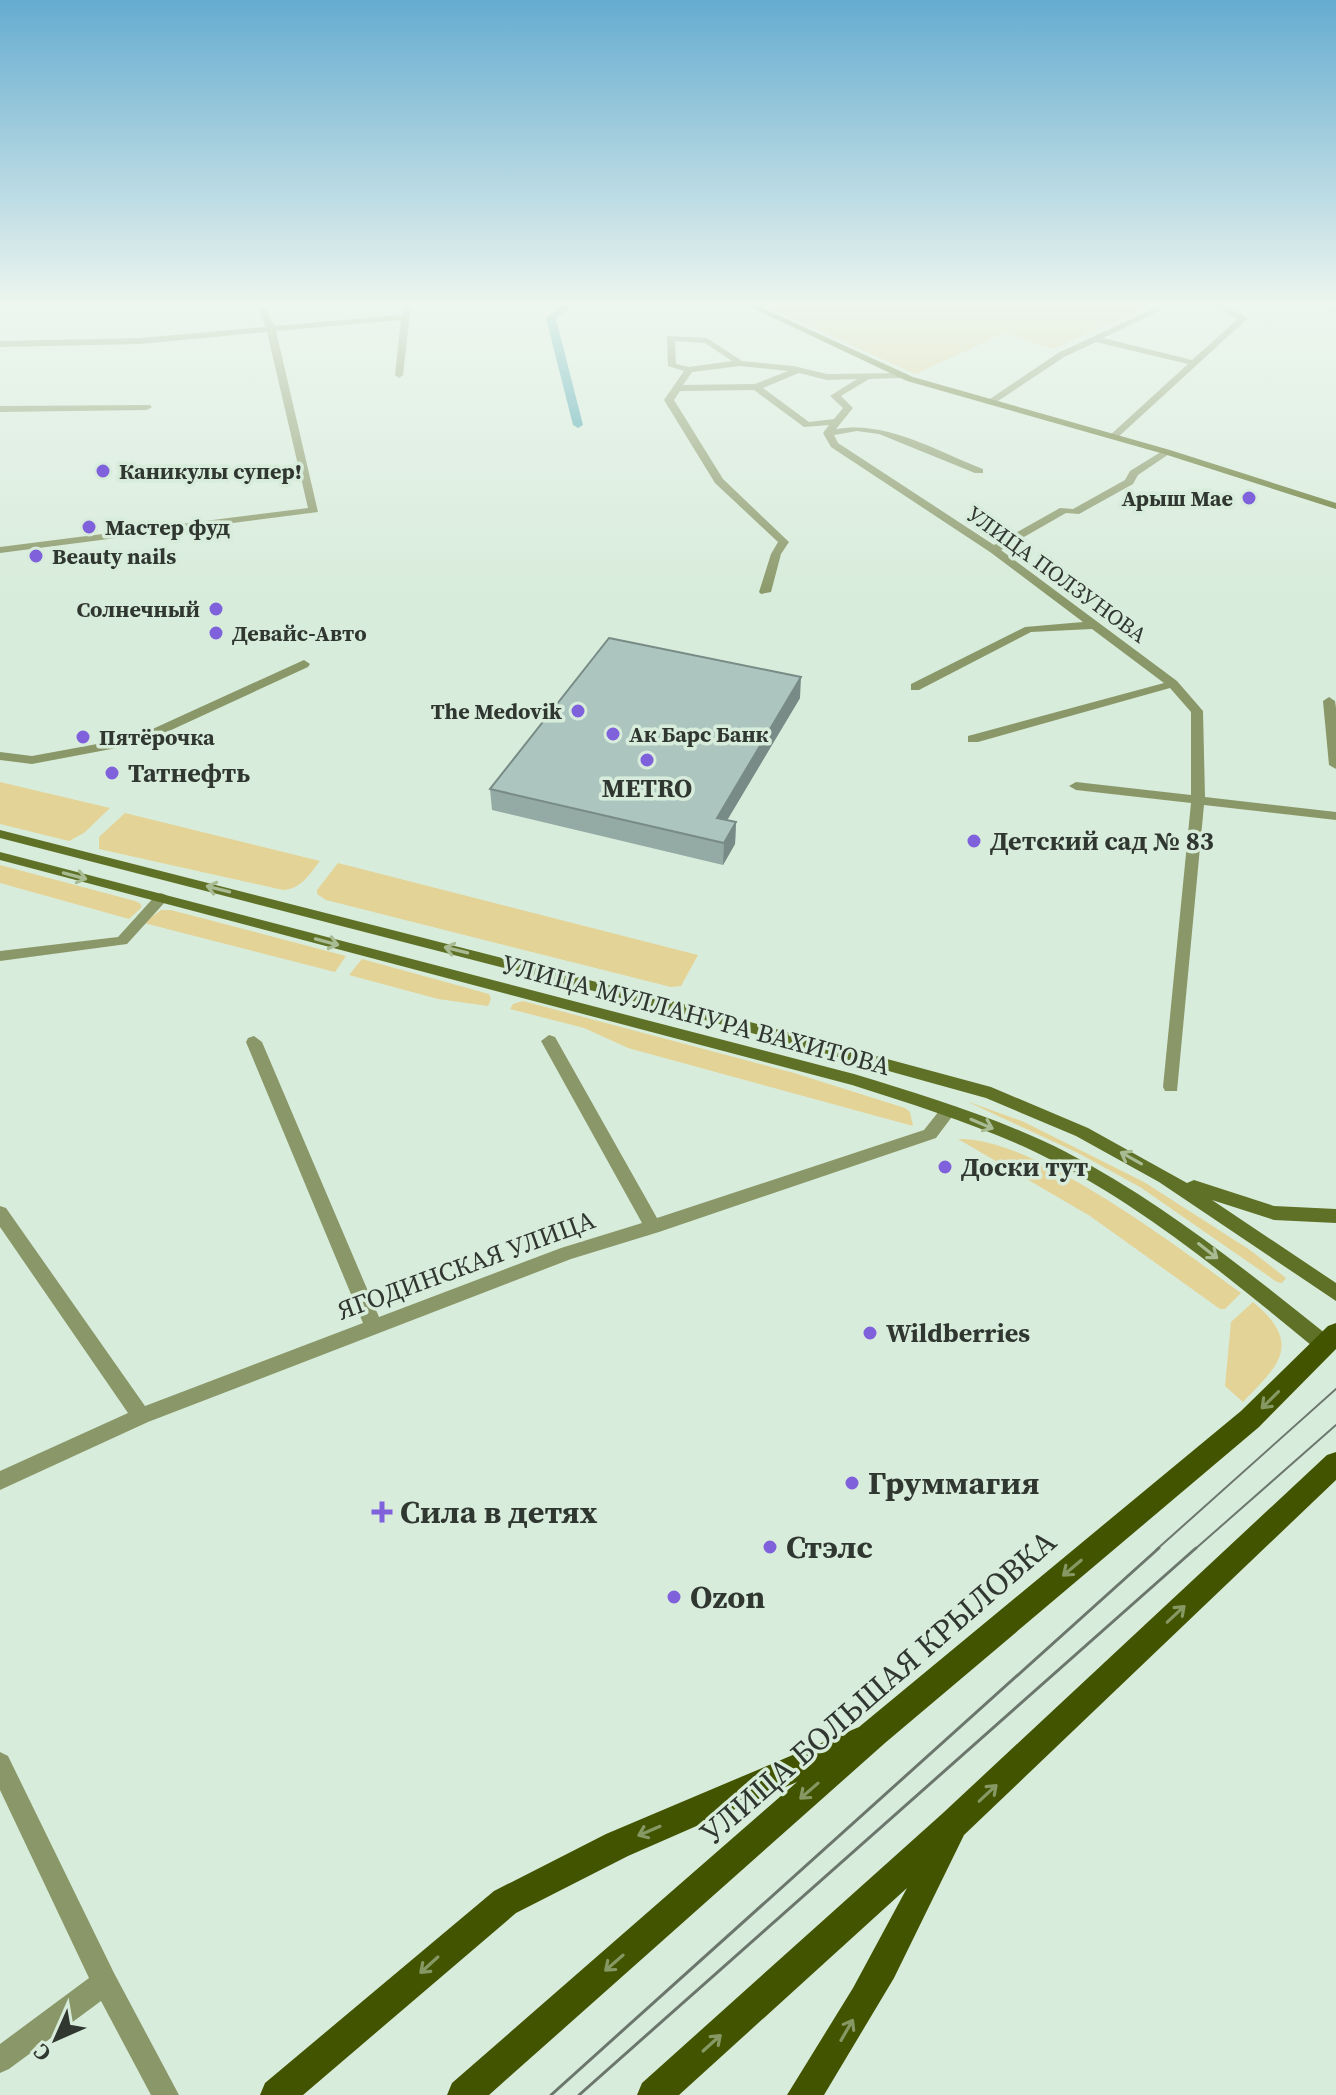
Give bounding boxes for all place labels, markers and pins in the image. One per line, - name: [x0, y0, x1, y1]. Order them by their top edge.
- place label: Каникулы супер!: [119, 456, 302, 486]
- marker: Каникулы супер!: [94, 462, 112, 480]
- place label: Арыш Мае: [1121, 483, 1233, 513]
- marker: Арыш Мае: [1240, 489, 1258, 507]
- place label: Мастер фуд: [105, 512, 231, 542]
- marker: Мастер фуд: [80, 518, 98, 536]
- place label: Beauty nails: [52, 541, 176, 571]
- marker: Beauty nails: [27, 547, 45, 565]
- place label: Солнечный: [76, 594, 200, 624]
- marker: Солнечный: [207, 600, 225, 618]
- place label: Девайс-Авто: [232, 618, 367, 648]
- marker: Девайс-Авто: [207, 624, 225, 642]
- place label: The Medovik: [431, 696, 563, 726]
- marker: The Medovik: [569, 702, 587, 720]
- place label: Ак Барс Банк: [629, 719, 769, 749]
- place label: Пятёрочка: [99, 722, 215, 752]
- marker: Ак Барс Банк: [604, 725, 622, 743]
- marker: Пятёрочка: [74, 728, 92, 746]
- marker: METRO: [638, 751, 656, 769]
- place label: Татнефть: [128, 755, 250, 791]
- marker: Татнефть: [103, 764, 121, 782]
- place label: METRO: [602, 770, 692, 806]
- place label: Детский сад № 83: [990, 823, 1214, 859]
- marker: Детский сад № 83: [965, 832, 983, 850]
- place label: Доски тут: [961, 1149, 1088, 1185]
- marker: Доски тут: [936, 1158, 954, 1176]
- place label: Wildberries: [886, 1315, 1030, 1351]
- marker: Wildberries: [861, 1324, 879, 1342]
- place label: Груммагия: [868, 1461, 1040, 1505]
- marker: Груммагия: [843, 1474, 861, 1492]
- place label: Сила в детях: [400, 1490, 598, 1534]
- marker: Сила в детях: [371, 1501, 393, 1523]
- place label: Стэлс: [786, 1525, 873, 1569]
- marker: Стэлс: [761, 1538, 779, 1556]
- place label: Ozon: [690, 1575, 765, 1619]
- marker: Ozon: [665, 1588, 683, 1606]

